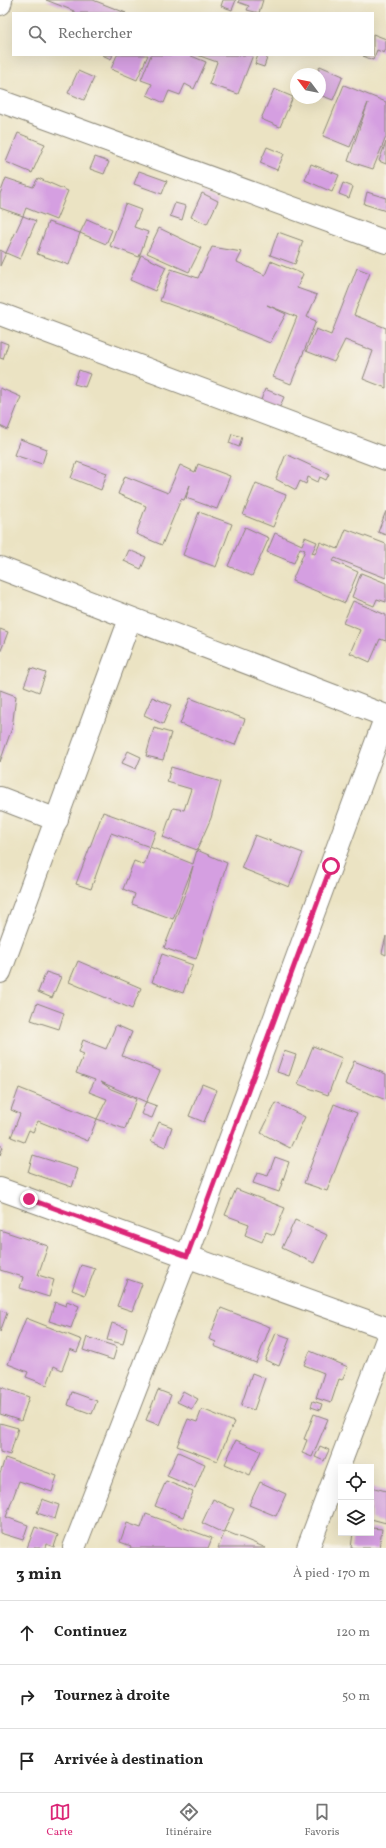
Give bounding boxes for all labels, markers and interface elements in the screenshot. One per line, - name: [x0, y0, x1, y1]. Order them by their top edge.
- search box: [12, 12, 374, 56]
- icon: search: [26, 23, 48, 45]
- text: Rechercher: [58, 24, 132, 45]
- north arrow: [290, 68, 326, 104]
- route start: [322, 857, 340, 875]
- route end: [20, 1190, 38, 1208]
- map controls: [338, 1464, 374, 1536]
- button: locate: [338, 1464, 374, 1500]
- button: layers: [338, 1500, 374, 1536]
- text: 3 min: [16, 1563, 62, 1586]
- text: À pied · 170 m: [293, 1565, 370, 1583]
- icon: ahead: [16, 1622, 38, 1644]
- text: Continuez: [54, 1622, 127, 1643]
- text: 120 m: [336, 1624, 370, 1642]
- icon: right: [16, 1686, 38, 1708]
- text: Tournez à droite: [54, 1686, 170, 1707]
- text: 50 m: [342, 1688, 370, 1706]
- icon: arrive: [16, 1750, 38, 1772]
- text: Arrivée à destination: [54, 1750, 203, 1771]
- tab: Carte: [46, 1801, 73, 1840]
- tab: Itinéraire: [166, 1801, 212, 1840]
- tab: Favoris: [305, 1801, 340, 1840]

